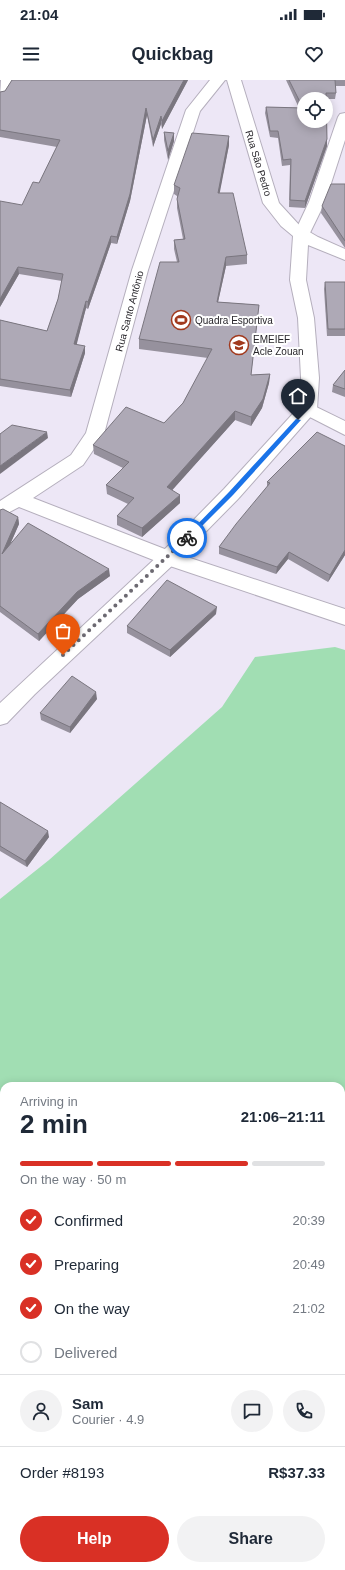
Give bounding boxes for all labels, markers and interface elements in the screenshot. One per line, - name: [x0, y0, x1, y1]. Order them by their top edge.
- text: 21:04: [20, 6, 58, 23]
- icon: menu: [20, 43, 42, 65]
- icon: heart: [303, 43, 325, 65]
- text: Quickbag: [131, 44, 214, 64]
- map controls: [297, 92, 333, 128]
- button: locate: [297, 92, 333, 128]
- street label: Rua São Pedro: [243, 129, 274, 198]
- street label: Rua Santo Antônio: [113, 269, 146, 353]
- sports icon: Quadra Esportiva: [170, 309, 192, 331]
- place label: Quadra Esportiva: [195, 315, 273, 326]
- school or university icon: EMEIEF Acle Zouan: [228, 334, 250, 356]
- place label: EMEIEF Acle Zouan: [253, 334, 304, 357]
- pin: [281, 379, 315, 420]
- icon: home: [287, 385, 309, 407]
- courier: [167, 518, 207, 558]
- icon: bike: [176, 527, 198, 549]
- pin: [46, 614, 80, 655]
- icon: bag: [52, 620, 74, 642]
- text: Arriving in: [20, 1094, 78, 1109]
- text: 21:06–21:11: [241, 1108, 325, 1125]
- text: 2 min: [20, 1109, 88, 1139]
- text: On the way · 50 m: [20, 1172, 126, 1187]
- icon: check: [20, 1209, 42, 1231]
- text: Confirmed: [54, 1212, 123, 1229]
- text: 20:39: [292, 1213, 325, 1228]
- icon: check: [20, 1253, 42, 1275]
- text: Preparing: [54, 1256, 119, 1273]
- text: 20:49: [292, 1257, 325, 1272]
- icon: check: [20, 1297, 42, 1319]
- text: On the way: [54, 1300, 130, 1317]
- text: 21:02: [292, 1301, 325, 1316]
- text: Delivered: [54, 1344, 117, 1361]
- button: person: [20, 1390, 62, 1432]
- button: chat: [231, 1390, 273, 1432]
- button: phone: [283, 1390, 325, 1432]
- text: Sam: [72, 1395, 104, 1412]
- text: Courier · 4.9: [72, 1412, 144, 1427]
- text: Order #8193: [20, 1464, 104, 1481]
- text: R$37.33: [268, 1464, 325, 1481]
- button: Help: [20, 1516, 169, 1562]
- button: Share: [177, 1516, 325, 1562]

